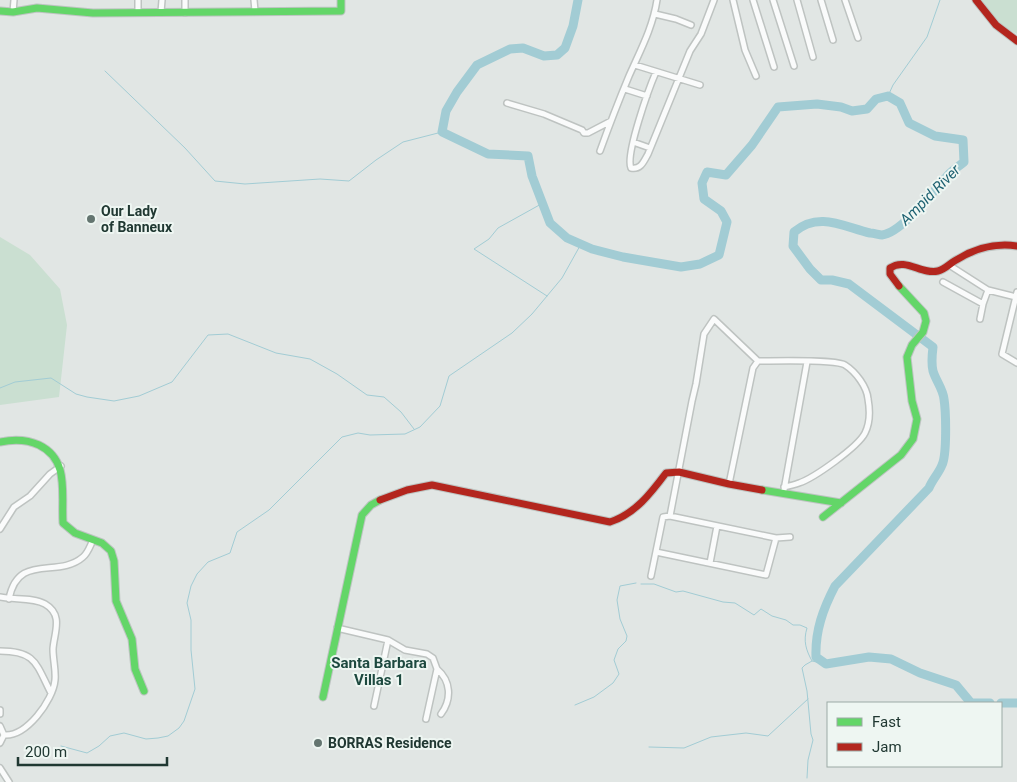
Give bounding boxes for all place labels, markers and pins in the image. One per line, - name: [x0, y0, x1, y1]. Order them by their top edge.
- place label: Our Lady of Banneux: [101, 203, 173, 235]
- marker: Our Lady of Banneux: [85, 213, 97, 225]
- place label: BORRAS Residence: [328, 735, 452, 751]
- marker: BORRAS Residence: [312, 737, 324, 749]

